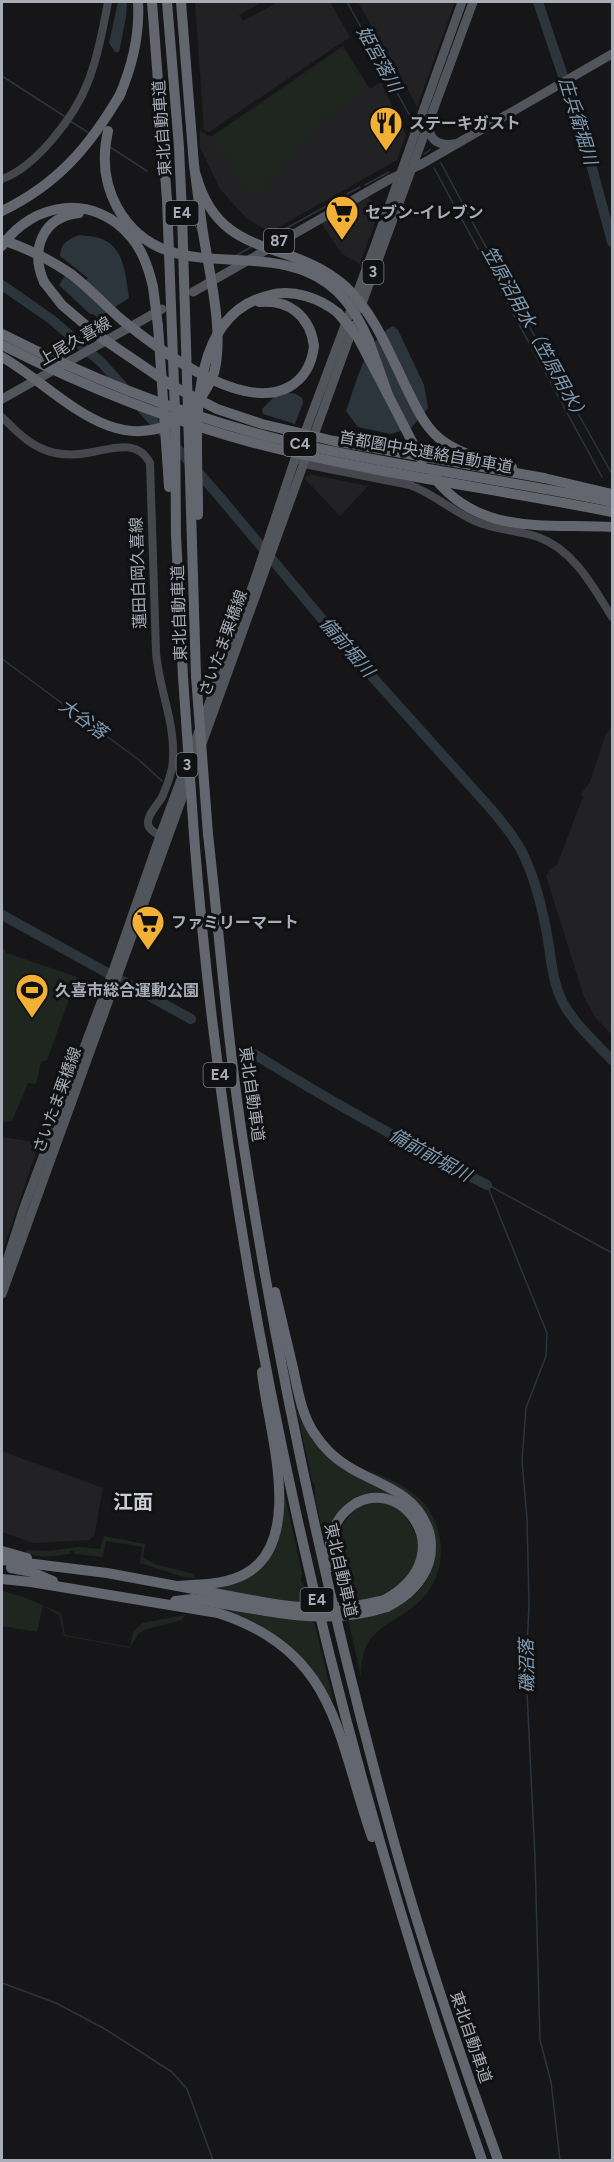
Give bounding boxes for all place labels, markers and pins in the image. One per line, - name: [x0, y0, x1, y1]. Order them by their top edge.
- restaurant icon: ステーキガスト: [368, 105, 404, 152]
- place label: ステーキガスト: [409, 114, 521, 133]
- supermarket icon: セブン-イレブン: [324, 194, 360, 241]
- place label: セブン-イレブン: [365, 203, 484, 222]
- supermarket icon: ファミリーマート: [130, 904, 166, 951]
- place label: ファミリーマート: [171, 913, 299, 932]
- sports icon: 久喜市総合運動公園: [14, 972, 50, 1019]
- place label: 久喜市総合運動公園: [55, 981, 199, 1000]

